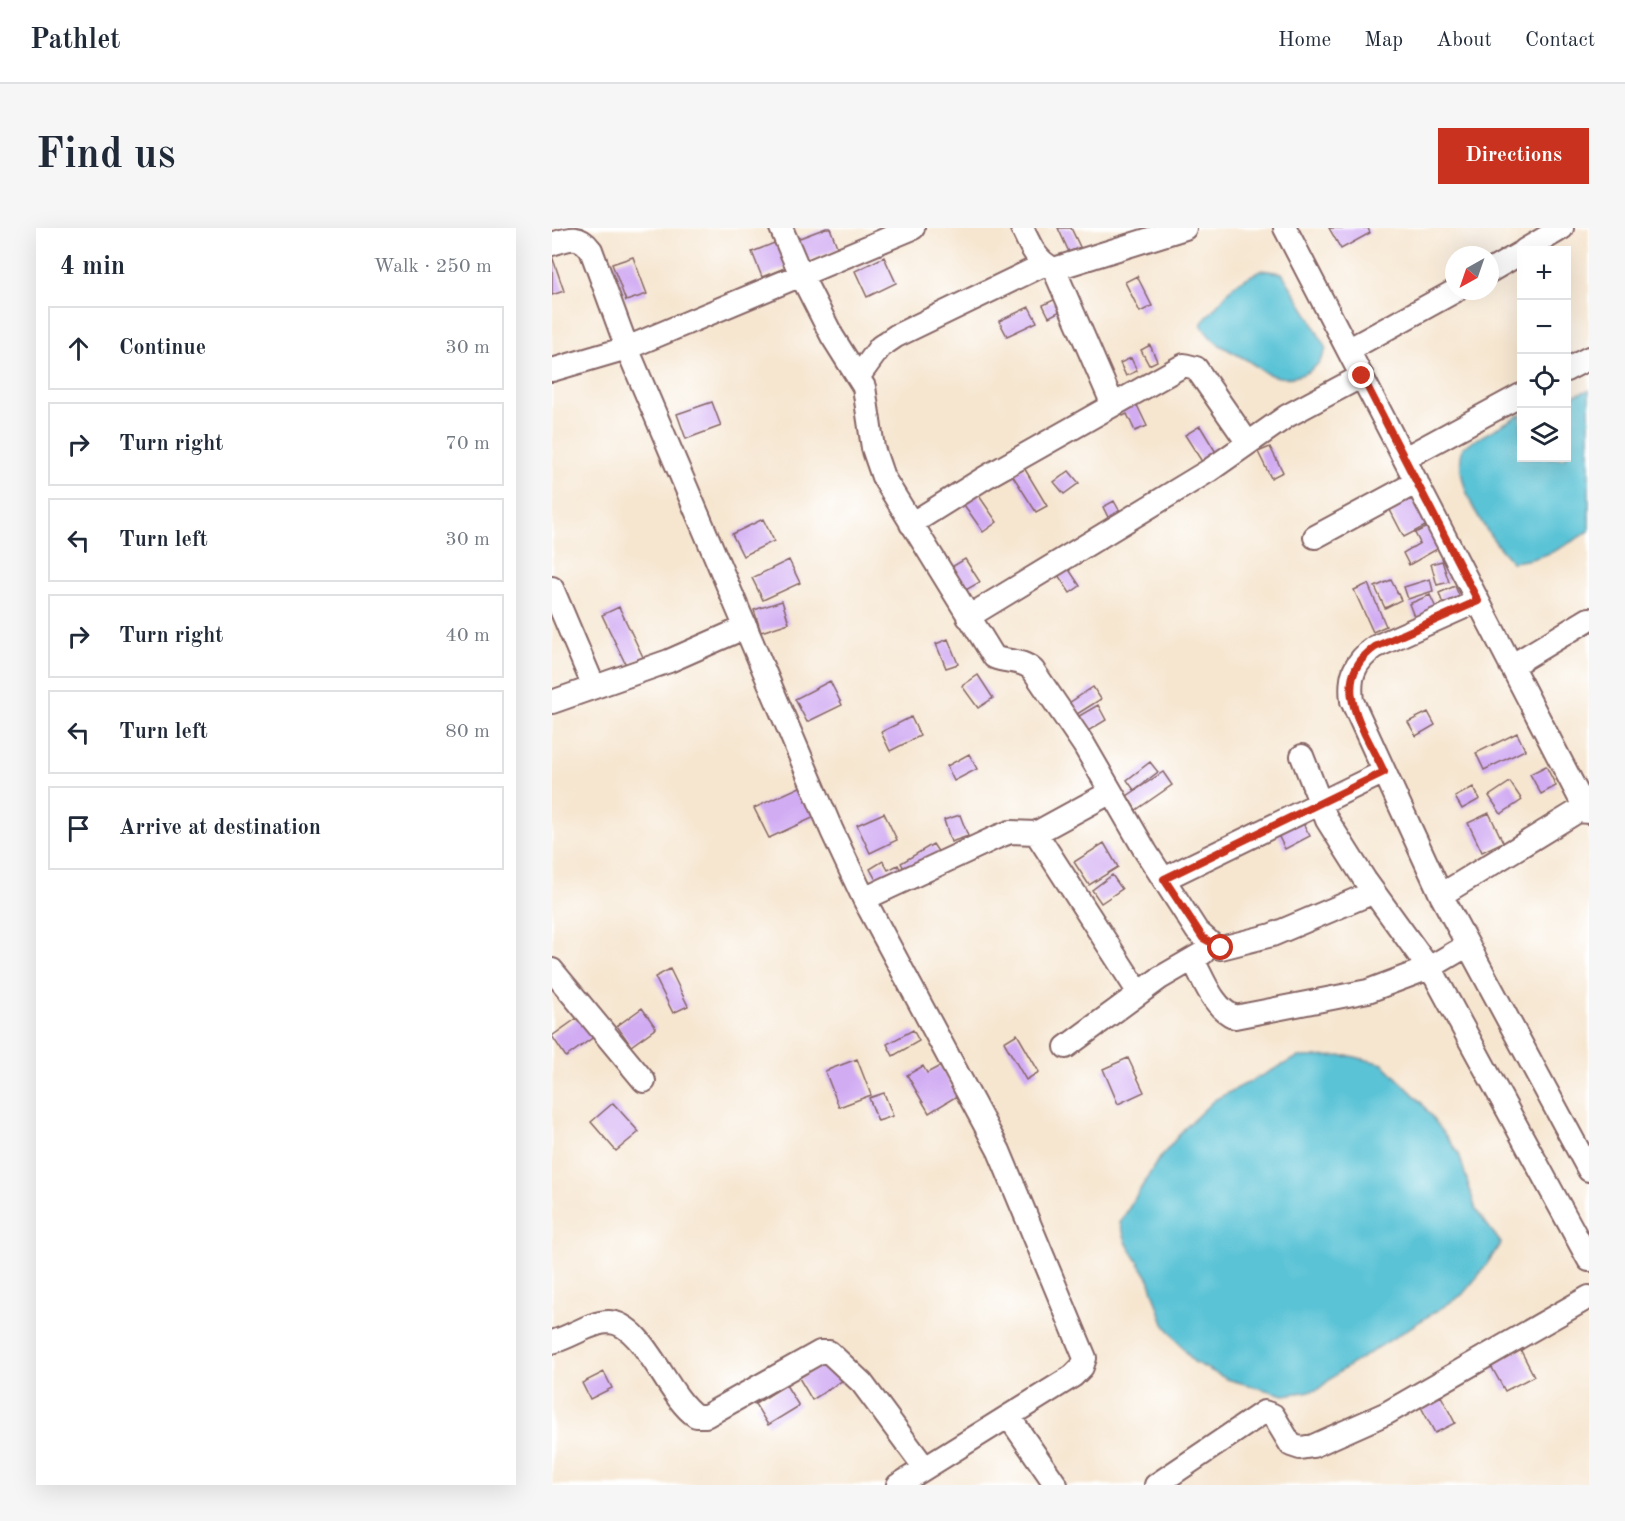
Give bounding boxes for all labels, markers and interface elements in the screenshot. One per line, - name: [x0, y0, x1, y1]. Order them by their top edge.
- text: Pathlet: [30, 27, 121, 55]
- text: Home: [1278, 30, 1331, 51]
- text: Map: [1364, 30, 1403, 51]
- text: About: [1436, 30, 1492, 51]
- text: Contact: [1525, 30, 1595, 51]
- button: Directions: [1438, 128, 1589, 184]
- text: Find us: [36, 135, 175, 177]
- north arrow: [1445, 246, 1499, 300]
- map controls: [1517, 246, 1571, 462]
- button: +: [1517, 246, 1571, 300]
- text: 4 min: [60, 254, 125, 280]
- text: Walk · 250 m: [373, 257, 492, 277]
- button: −: [1517, 300, 1571, 354]
- icon: ahead: [62, 332, 95, 365]
- text: Continue: [119, 337, 206, 359]
- text: 30 m: [445, 338, 490, 358]
- button: locate: [1517, 354, 1571, 408]
- route end: [1348, 362, 1374, 388]
- button: layers: [1517, 408, 1571, 462]
- icon: right: [62, 428, 95, 461]
- text: Turn right: [119, 433, 223, 455]
- text: 70 m: [445, 434, 490, 454]
- icon: left: [62, 524, 95, 557]
- text: Turn left: [119, 529, 208, 551]
- text: 30 m: [445, 530, 490, 550]
- icon: right: [62, 620, 95, 653]
- text: Turn right: [119, 625, 223, 647]
- text: 40 m: [445, 626, 490, 646]
- icon: left: [62, 716, 95, 749]
- text: Turn left: [119, 721, 208, 743]
- text: 80 m: [445, 722, 490, 742]
- icon: arrive: [62, 812, 95, 845]
- text: Arrive at destination: [119, 817, 321, 839]
- route start: [1207, 934, 1233, 960]

